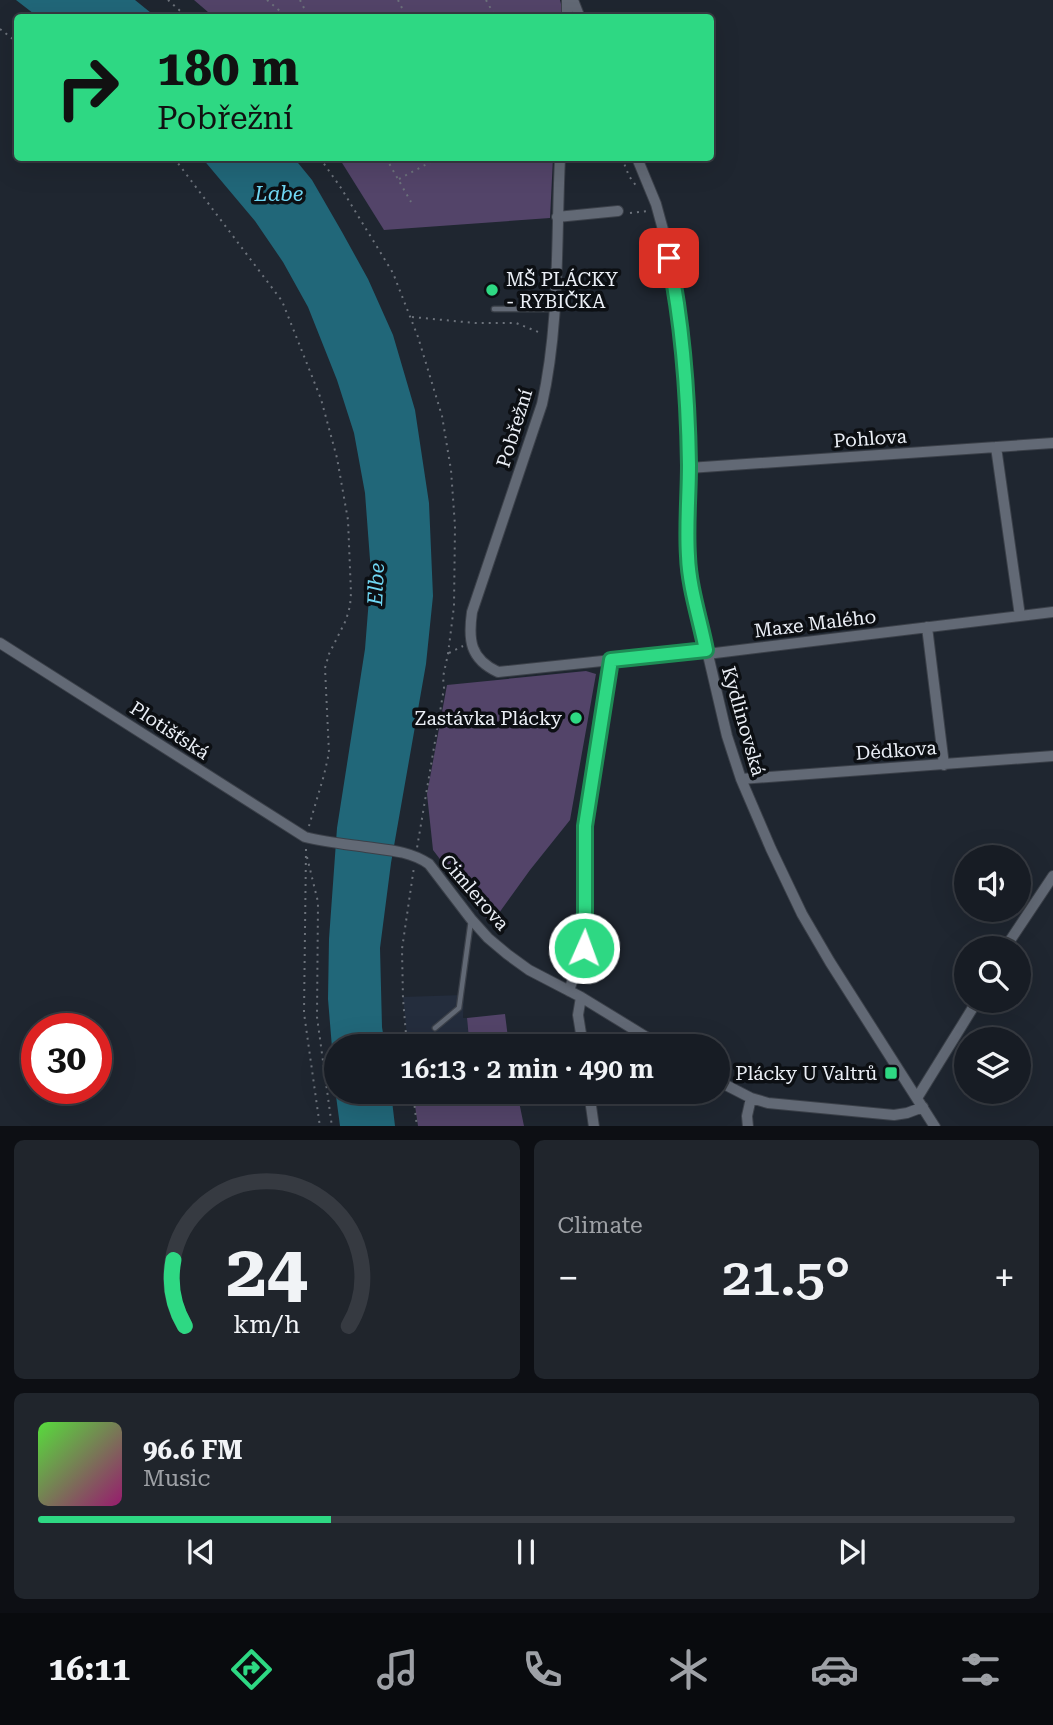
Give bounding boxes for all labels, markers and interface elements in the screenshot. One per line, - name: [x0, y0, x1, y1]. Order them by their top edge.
- text: 180 m: [157, 40, 299, 97]
- icon: right: [42, 42, 133, 133]
- text: Pobřežní: [157, 99, 293, 137]
- water label: Labe: [254, 182, 303, 206]
- pin: [639, 228, 699, 288]
- icon: arrive: [650, 239, 688, 277]
- place label: MŠ PLÁCKY - RYBIČKA: [506, 268, 618, 313]
- marker: MŠ PLÁCKY - RYBIČKA: [484, 282, 500, 298]
- street label: Pobřežní: [492, 386, 537, 470]
- street label: Pohlova: [833, 424, 908, 453]
- water label: Elbe: [363, 562, 389, 607]
- street label: Maxe Malého: [753, 605, 877, 642]
- street label: Kydlinovská: [717, 664, 770, 779]
- street label: Plotišťská: [126, 696, 214, 765]
- place label: Zastávka Plácky: [415, 707, 563, 730]
- marker: Zastávka Plácky: [568, 710, 584, 726]
- street label: Dědkova: [855, 736, 938, 765]
- map controls: [954, 845, 1031, 1104]
- button: sound: [954, 845, 1031, 922]
- street label: Cimlerova: [435, 850, 514, 936]
- position arrow: [547, 911, 621, 985]
- button: search: [954, 936, 1031, 1013]
- speed limit sign: 30: [21, 1013, 112, 1104]
- button: layers: [954, 1027, 1031, 1104]
- text: 16:13 · 2 min · 490 m: [400, 1054, 654, 1084]
- place label: Plácky U Valtrů: [735, 1062, 877, 1085]
- marker: Plácky U Valtrů: [883, 1065, 899, 1081]
- text: Climate: [558, 1212, 643, 1239]
- text: 24: [226, 1229, 308, 1314]
- text: 21.5°: [722, 1247, 850, 1308]
- text: −: [558, 1256, 579, 1300]
- text: +: [994, 1256, 1015, 1300]
- text: km/h: [233, 1309, 300, 1338]
- text: 96.6 FM: [143, 1435, 243, 1465]
- text: Music: [143, 1465, 210, 1492]
- icon: previous: [182, 1533, 220, 1571]
- icon: pause: [507, 1533, 545, 1571]
- icon: next: [833, 1533, 871, 1571]
- icon: directions: [227, 1645, 276, 1694]
- icon: music: [373, 1645, 422, 1694]
- icon: phone: [518, 1645, 567, 1694]
- icon: climate: [664, 1645, 713, 1694]
- icon: car: [810, 1645, 859, 1694]
- icon: filters: [956, 1645, 1005, 1694]
- text: 16:11: [48, 1650, 130, 1688]

